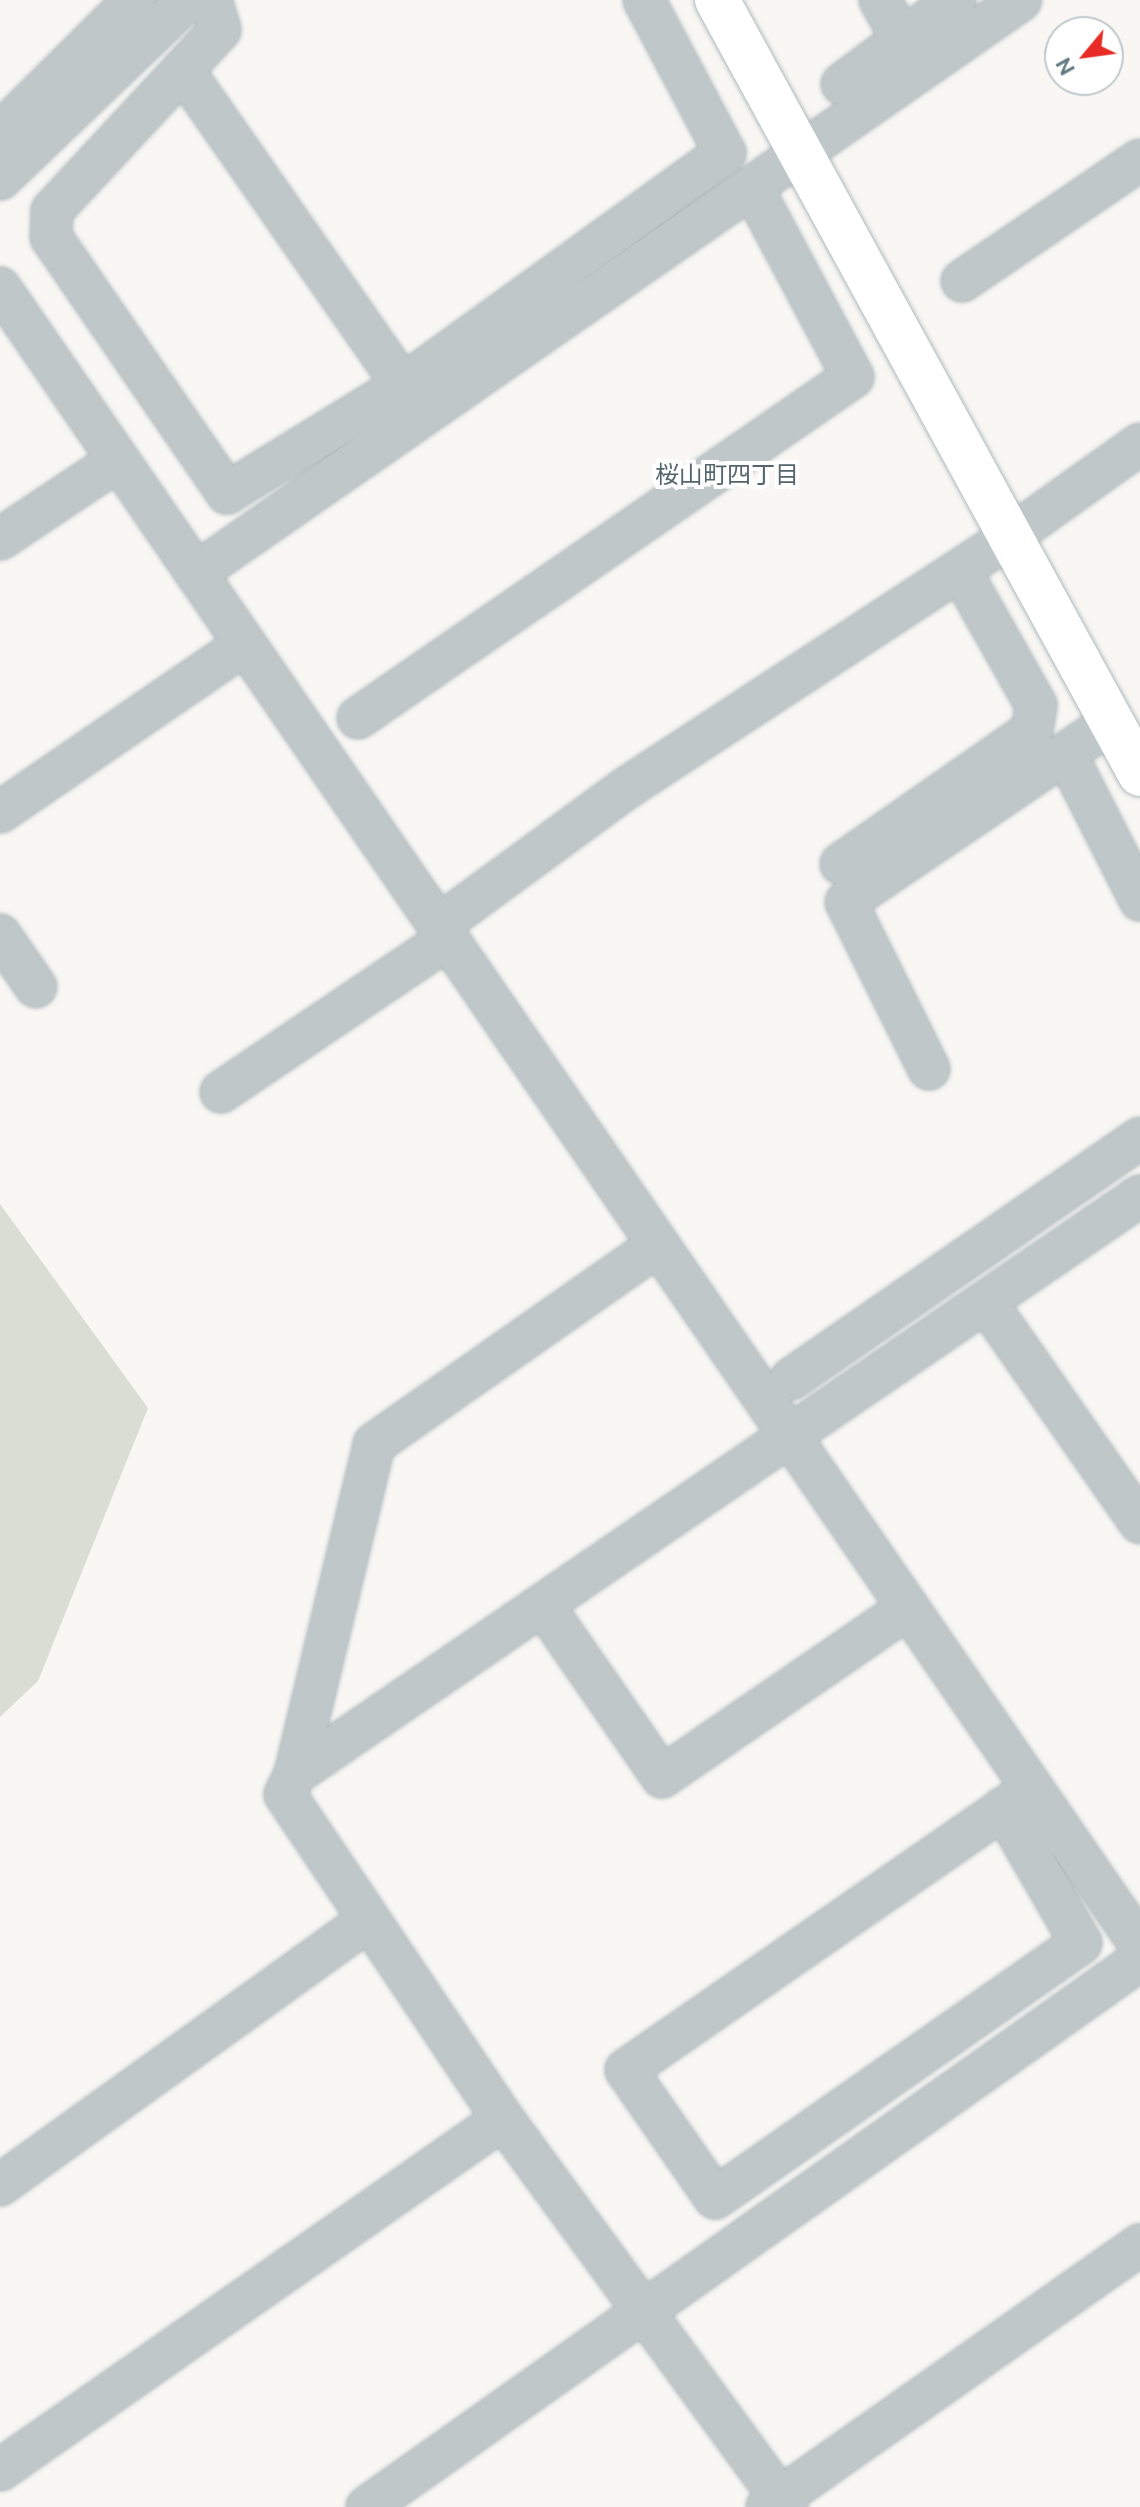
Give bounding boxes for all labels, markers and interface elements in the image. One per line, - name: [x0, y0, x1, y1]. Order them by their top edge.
- north arrow: [1044, 16, 1124, 96]
- text: N: [1049, 54, 1079, 80]
- district label: 桜山町四丁目: [655, 461, 799, 489]

